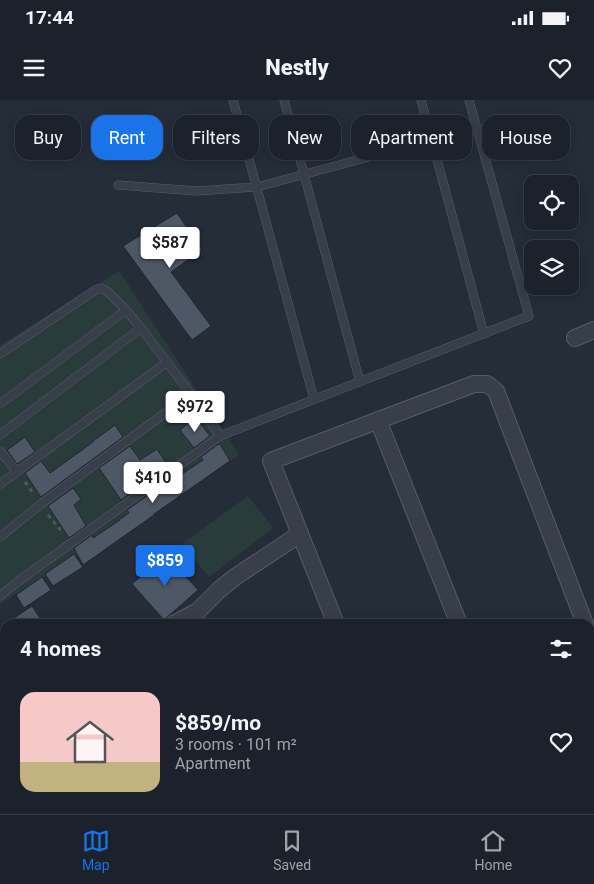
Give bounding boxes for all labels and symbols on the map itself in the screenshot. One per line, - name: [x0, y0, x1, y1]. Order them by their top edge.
- pin: $587: [140, 226, 200, 269]
- pin: $972: [165, 390, 225, 433]
- pin: $410: [123, 462, 183, 504]
- pin: $859: [135, 544, 195, 587]

